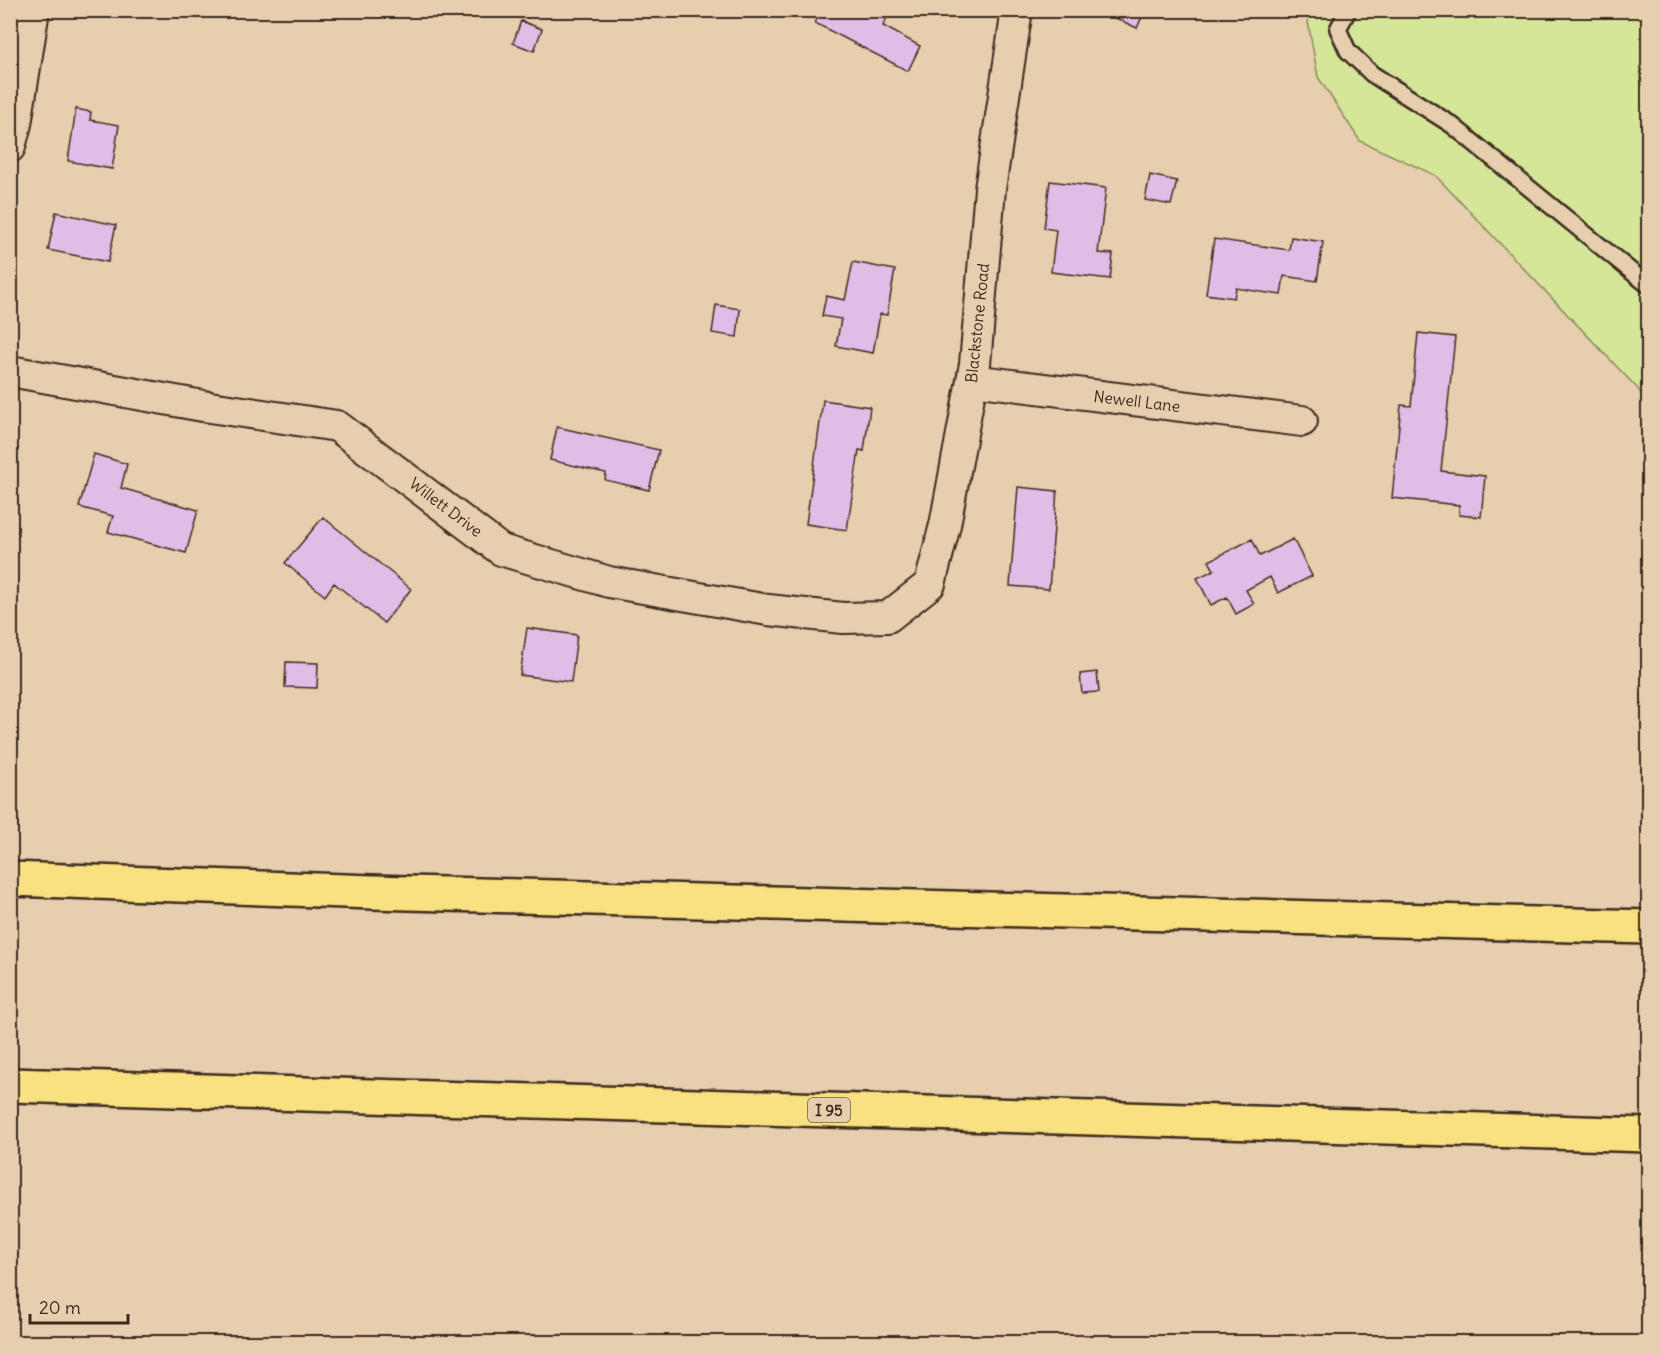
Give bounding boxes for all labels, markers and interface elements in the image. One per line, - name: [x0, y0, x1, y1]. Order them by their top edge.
- street label: Blackstone Road: [961, 262, 993, 384]
- street label: Newell Lane: [1092, 386, 1182, 416]
- street label: Willett Drive: [405, 473, 487, 541]
- road number: I 95: [808, 1098, 850, 1122]
- scale bar: [30, 1287, 128, 1325]
- text: 20 m: [39, 1296, 81, 1319]

